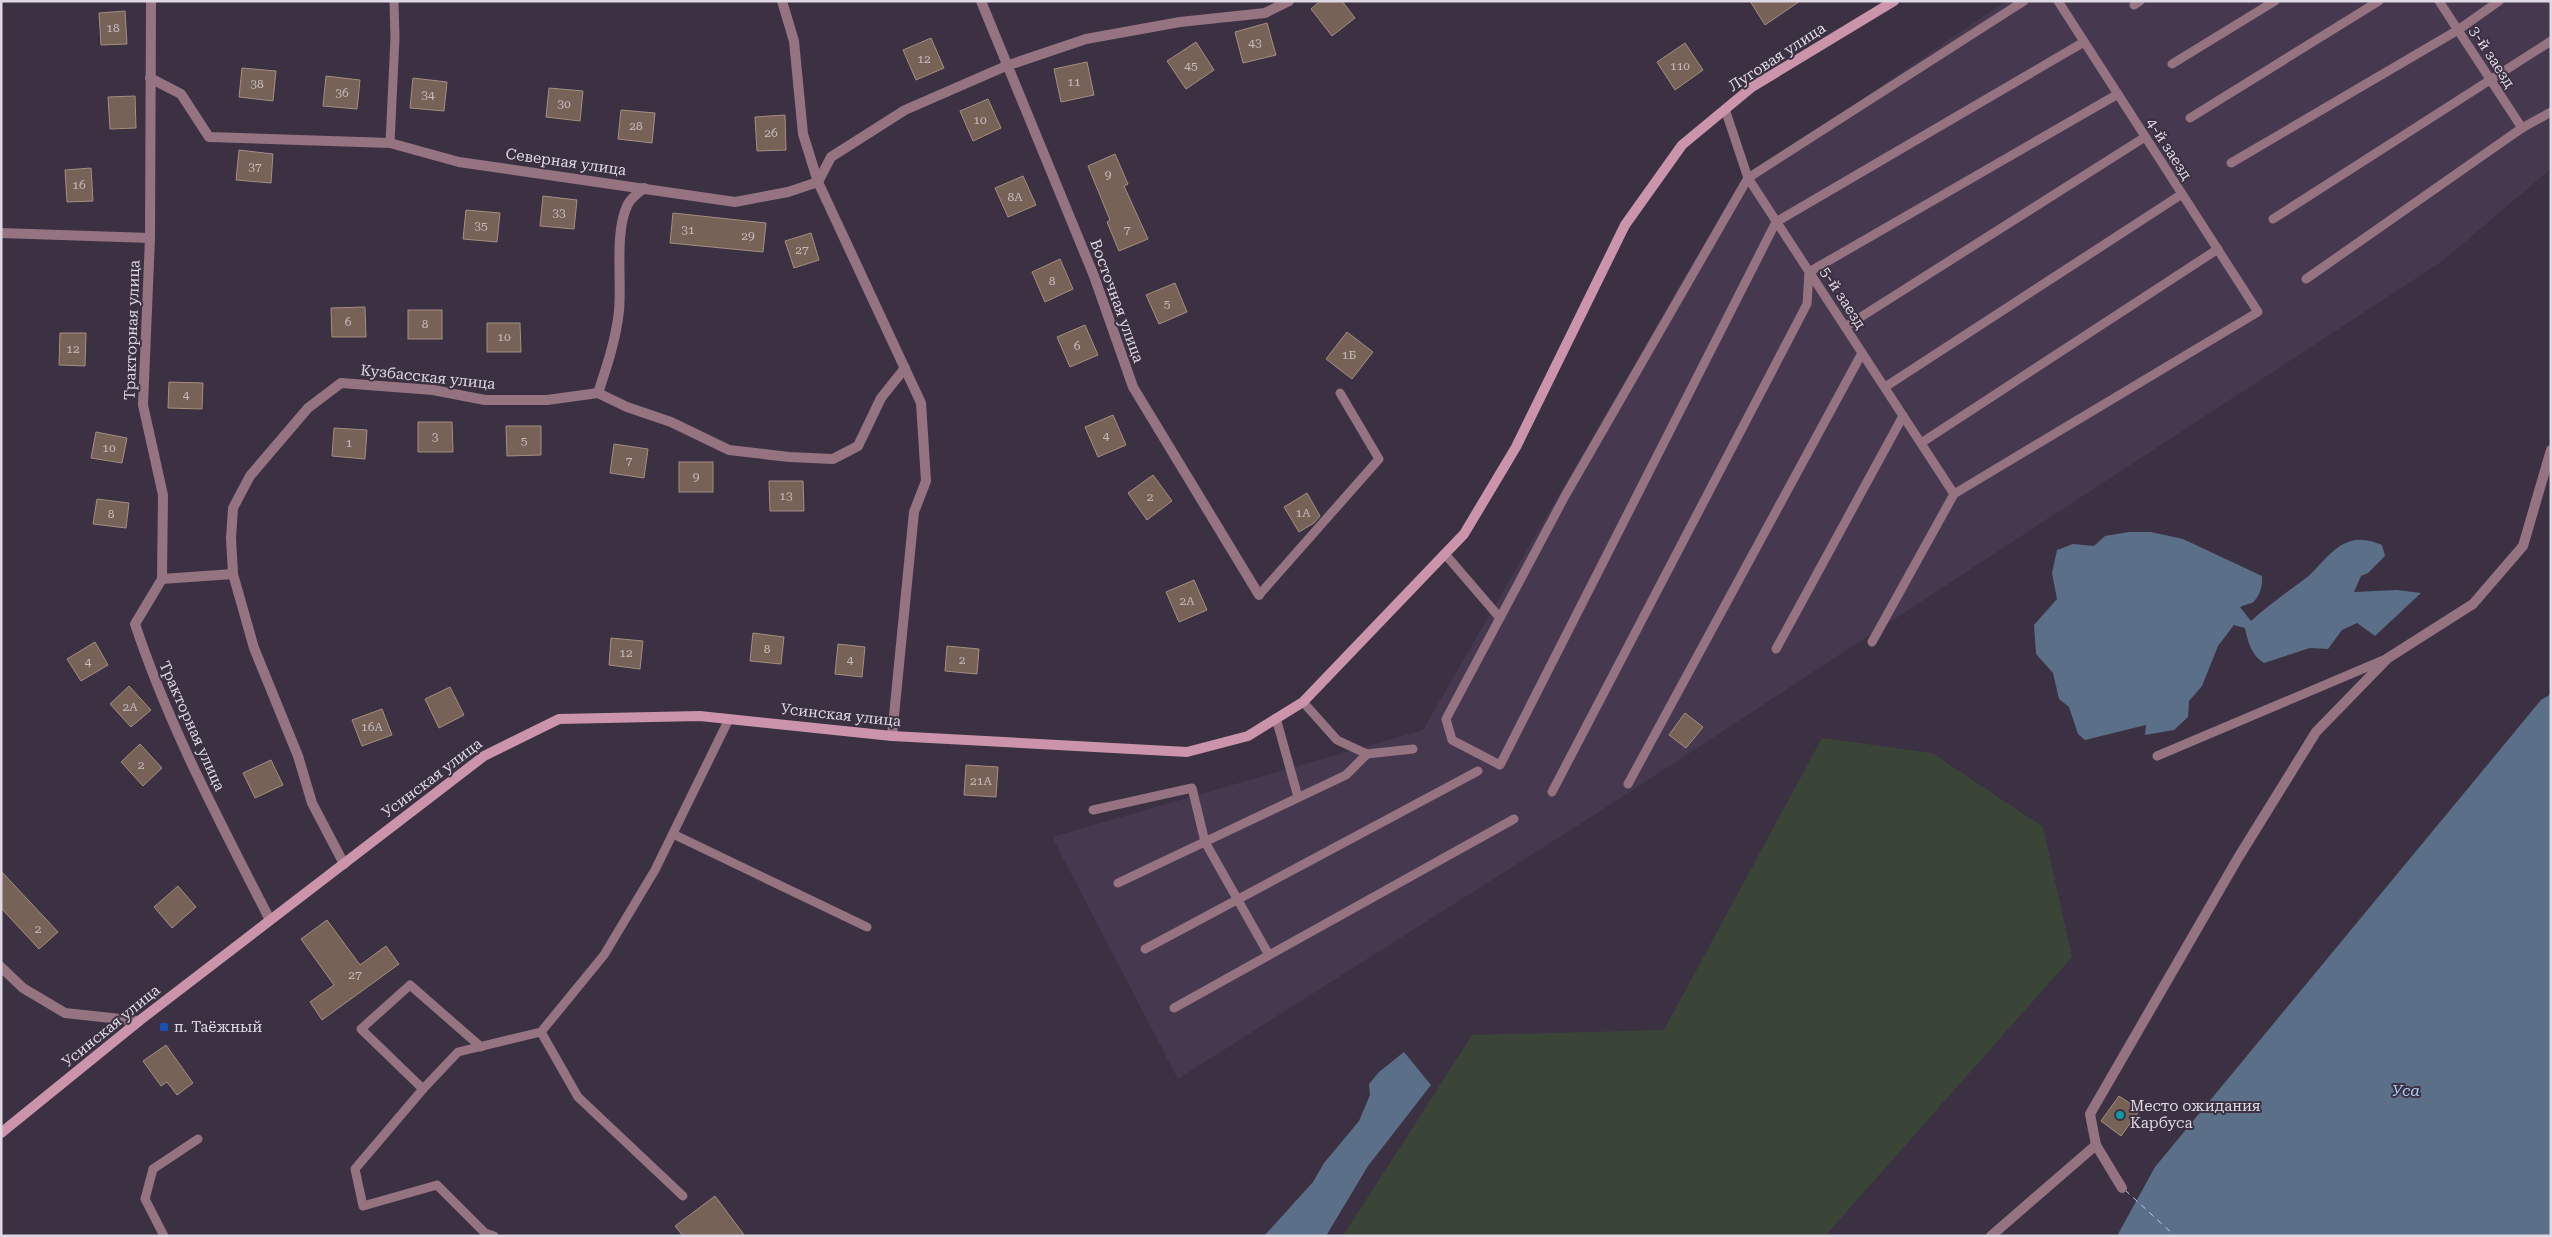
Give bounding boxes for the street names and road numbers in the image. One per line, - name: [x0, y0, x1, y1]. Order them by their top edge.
- street label: Луговая улица: [1725, 19, 1829, 95]
- street label: 3-й заезд: [2465, 23, 2519, 92]
- street label: 4-й заезд: [2142, 115, 2196, 184]
- street label: Северная улица: [505, 145, 627, 179]
- street label: Восточная улица: [1086, 237, 1148, 365]
- street label: Тракторная улица: [121, 260, 143, 400]
- street label: 5-й заезд: [1816, 264, 1870, 333]
- street label: Кузбасская улица: [360, 361, 496, 393]
- street label: Тракторная улица: [155, 658, 229, 794]
- street label: Усинская улица: [780, 700, 902, 730]
- street label: Усинская улица: [378, 734, 486, 822]
- street label: Усинская улица: [58, 981, 164, 1071]

